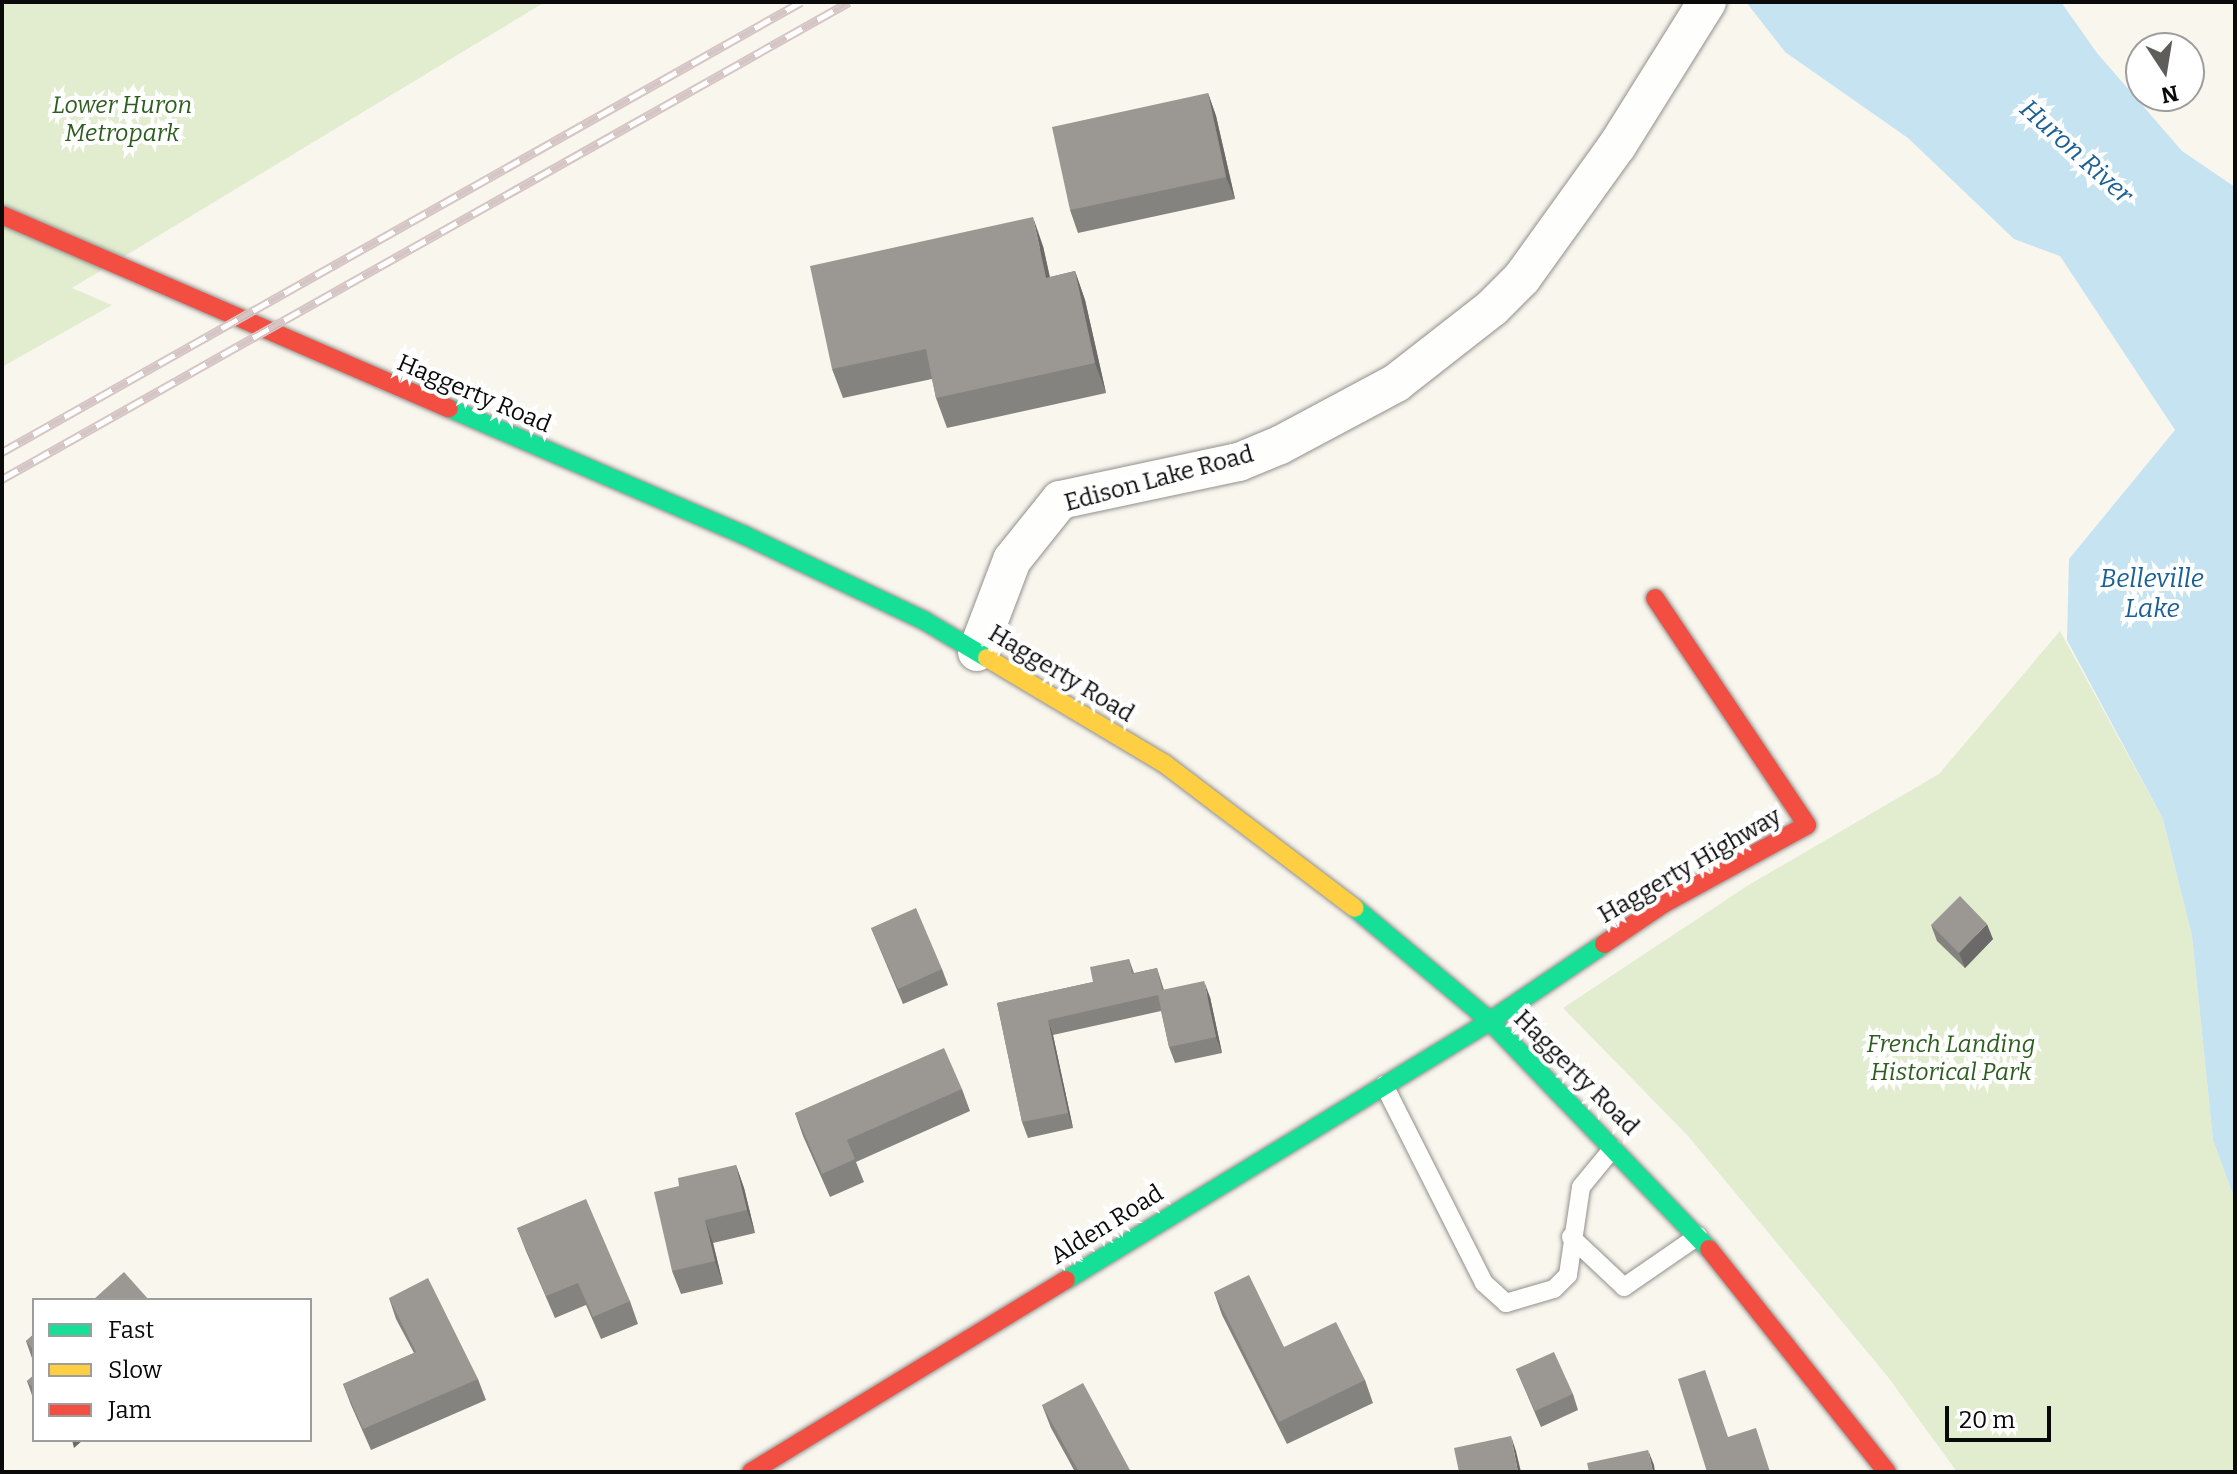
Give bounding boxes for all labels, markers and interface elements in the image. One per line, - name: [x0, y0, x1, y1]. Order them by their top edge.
- north arrow: [2125, 32, 2205, 112]
- text: N: [2159, 79, 2181, 109]
- park label: Lower Huron Metropark: [52, 92, 192, 148]
- water label: Huron River: [2013, 93, 2139, 211]
- street label: Haggerty Road: [393, 349, 555, 439]
- street label: Edison Lake Road: [1061, 440, 1257, 518]
- water label: Belleville Lake: [2100, 563, 2204, 624]
- street label: Haggerty Road: [983, 619, 1139, 729]
- street label: Haggerty Highway: [1594, 802, 1786, 930]
- street label: Haggerty Road: [1508, 1005, 1644, 1141]
- park label: French Landing Historical Park: [1867, 1031, 2035, 1087]
- street label: Alden Road: [1045, 1179, 1169, 1271]
- legend: [32, 1298, 312, 1442]
- text: Fast: [108, 1316, 154, 1344]
- text: Slow: [108, 1356, 162, 1384]
- scale bar: [1949, 1390, 2055, 1440]
- text: Jam: [108, 1396, 151, 1424]
- text: 20 m: [1959, 1406, 2015, 1434]

